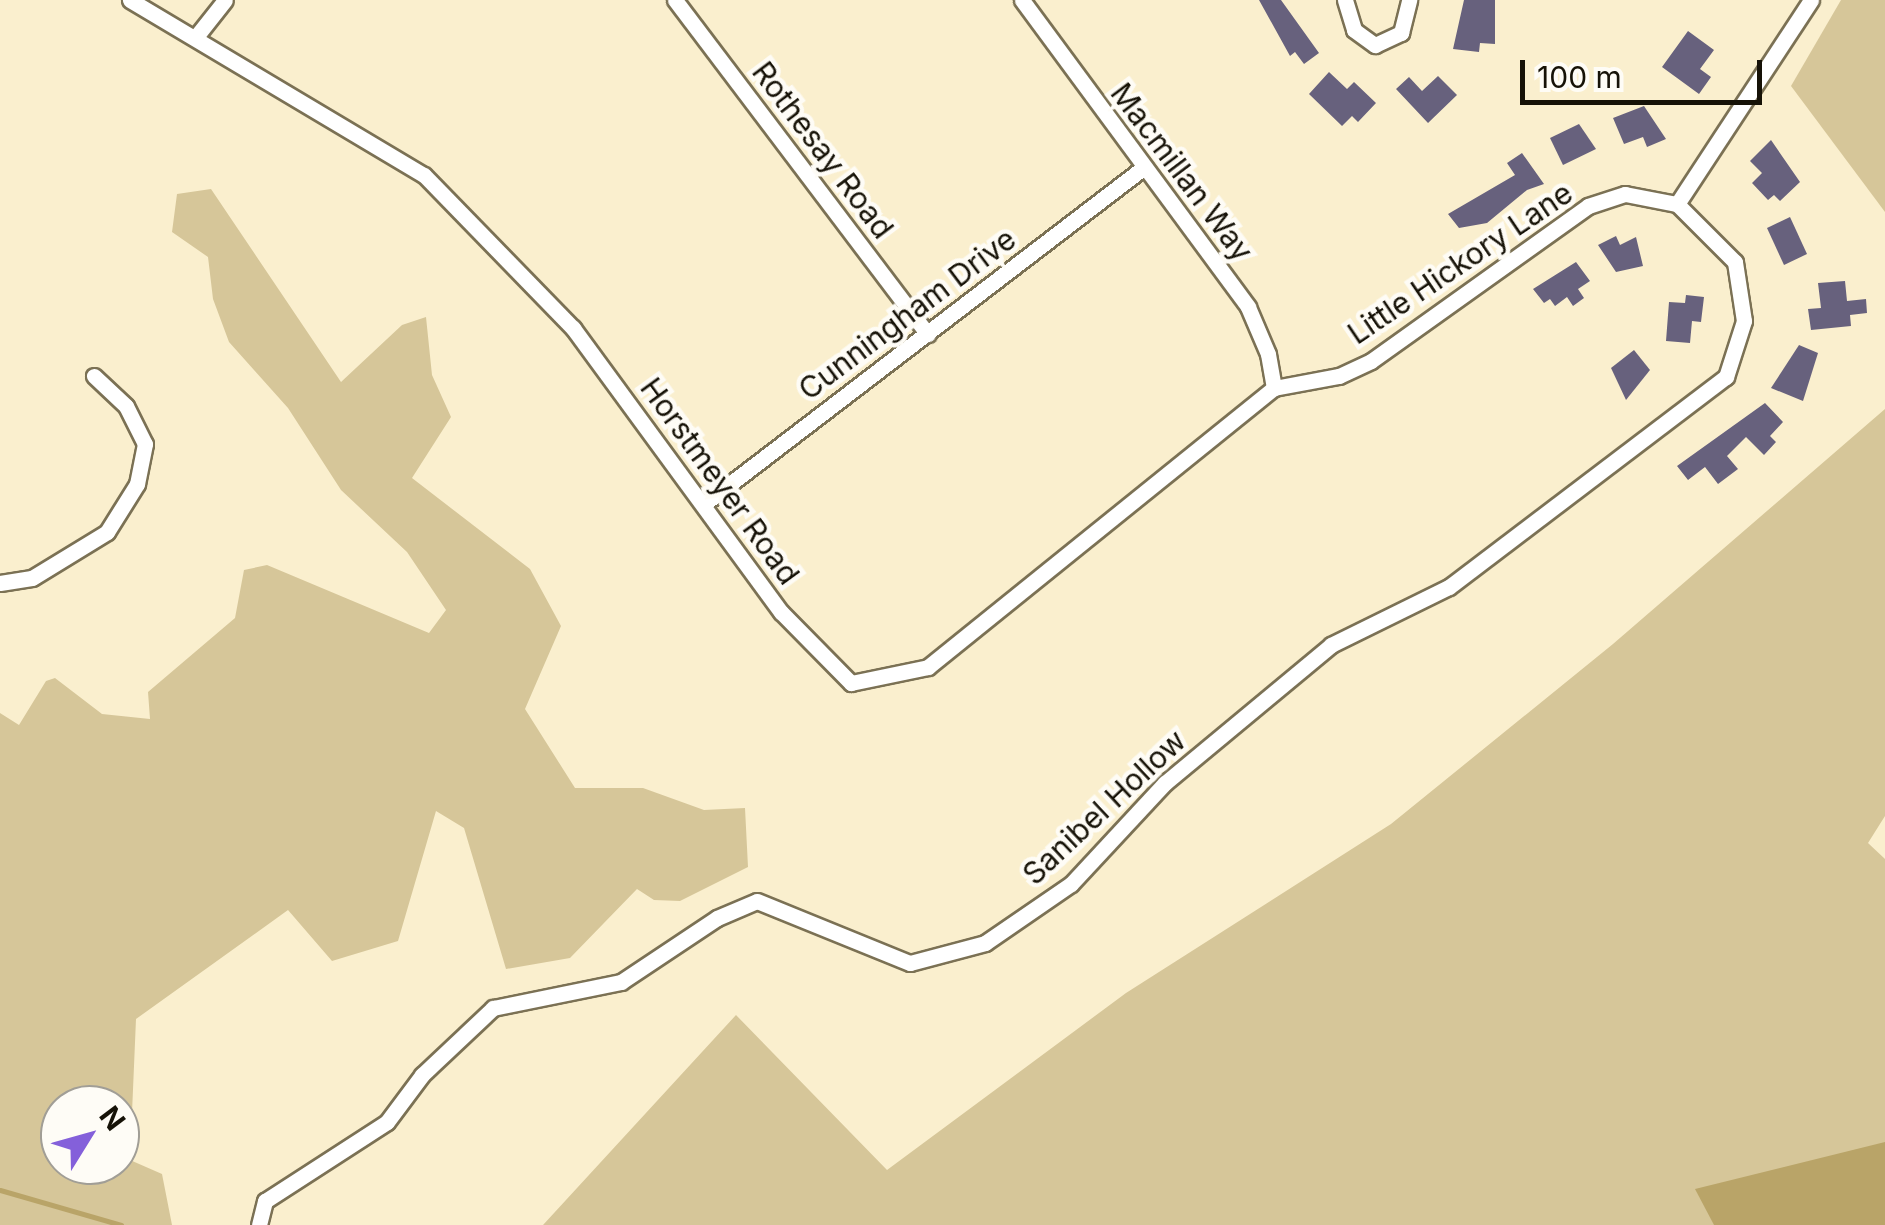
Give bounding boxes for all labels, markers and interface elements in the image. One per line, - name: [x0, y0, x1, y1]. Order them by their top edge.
- scale bar: [1525, 40, 1768, 102]
- street label: Rothesay Road: [745, 55, 901, 245]
- text: 100 m: [1537, 59, 1622, 95]
- street label: Macmillan Way: [1103, 76, 1261, 268]
- street label: Little Hickory Lane: [1341, 175, 1579, 351]
- street label: Cunningham Drive: [791, 221, 1023, 407]
- street label: Horstmeyer Road: [633, 371, 807, 591]
- street label: Sanibel Hollow: [1015, 722, 1193, 892]
- north arrow: [40, 1085, 140, 1185]
- text: N: [92, 1099, 132, 1137]

